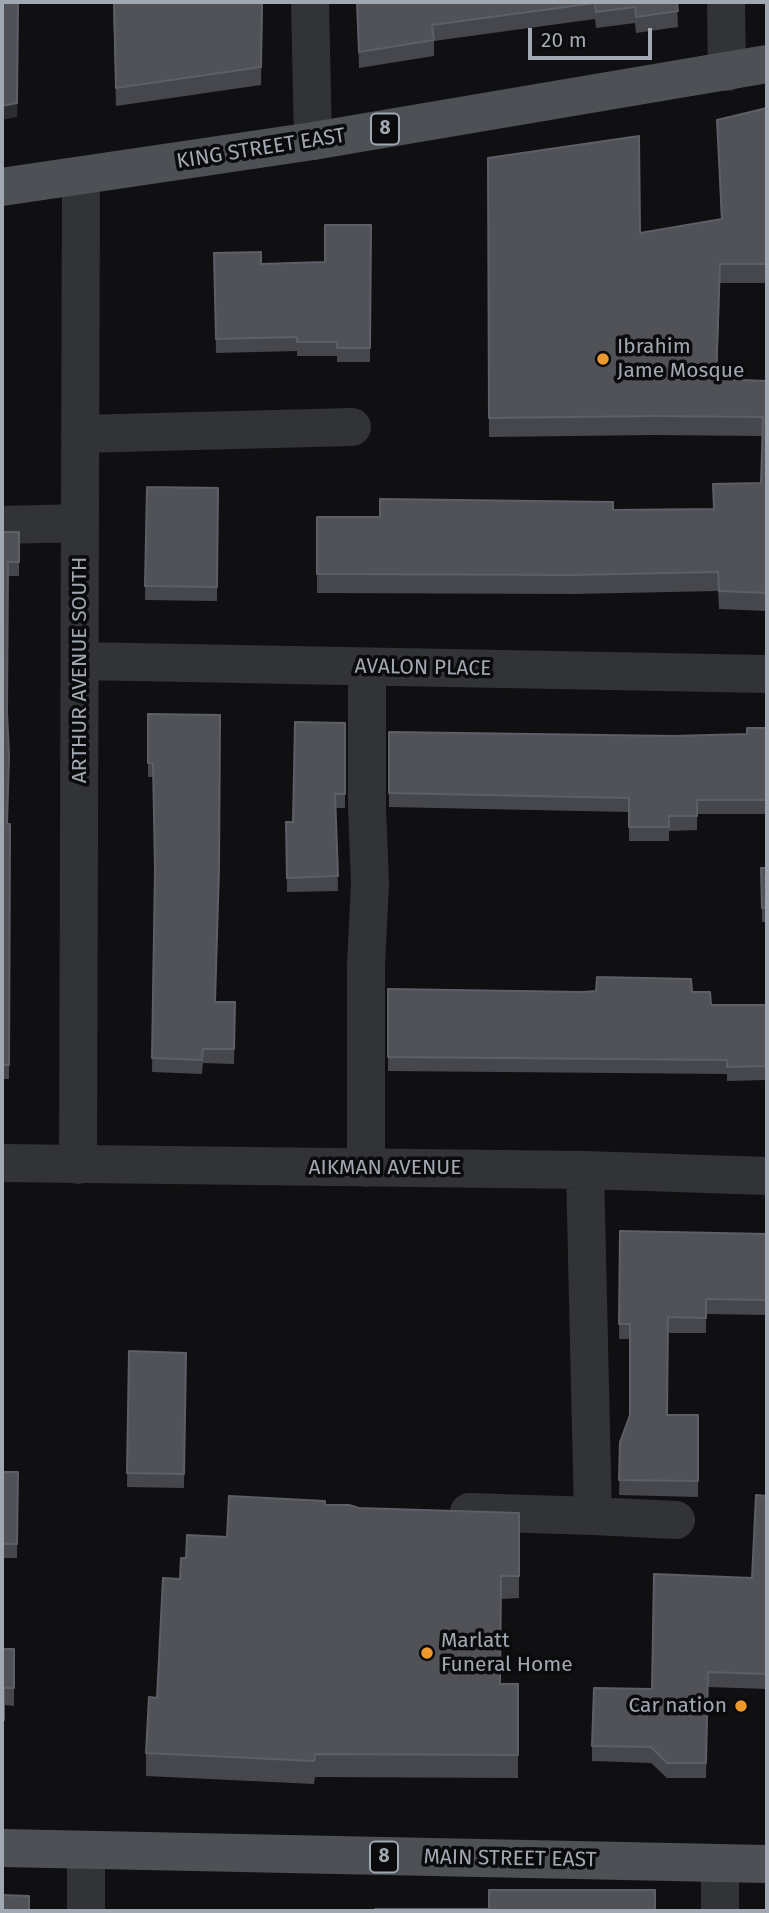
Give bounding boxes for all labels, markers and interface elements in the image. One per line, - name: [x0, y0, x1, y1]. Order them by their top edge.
- scale bar: [531, 14, 655, 58]
- text: 20 m: [541, 27, 587, 53]
- road number: 8: [371, 113, 399, 144]
- street label: KING STREET EAST: [175, 123, 347, 175]
- place label: Ibrahim Jame Mosque: [617, 334, 744, 384]
- marker: Ibrahim Jame Mosque: [595, 351, 611, 367]
- street label: ARTHUR AVENUE SOUTH: [67, 557, 93, 783]
- street label: AVALON PLACE: [354, 654, 492, 682]
- street label: AIKMAN AVENUE: [308, 1155, 462, 1181]
- place label: Marlatt Funeral Home: [441, 1628, 573, 1678]
- marker: Marlatt Funeral Home: [419, 1645, 435, 1661]
- place label: Car nation: [629, 1693, 727, 1719]
- marker: Car nation: [733, 1698, 749, 1714]
- road number: 8: [370, 1842, 398, 1872]
- street label: MAIN STREET EAST: [423, 1845, 597, 1873]

